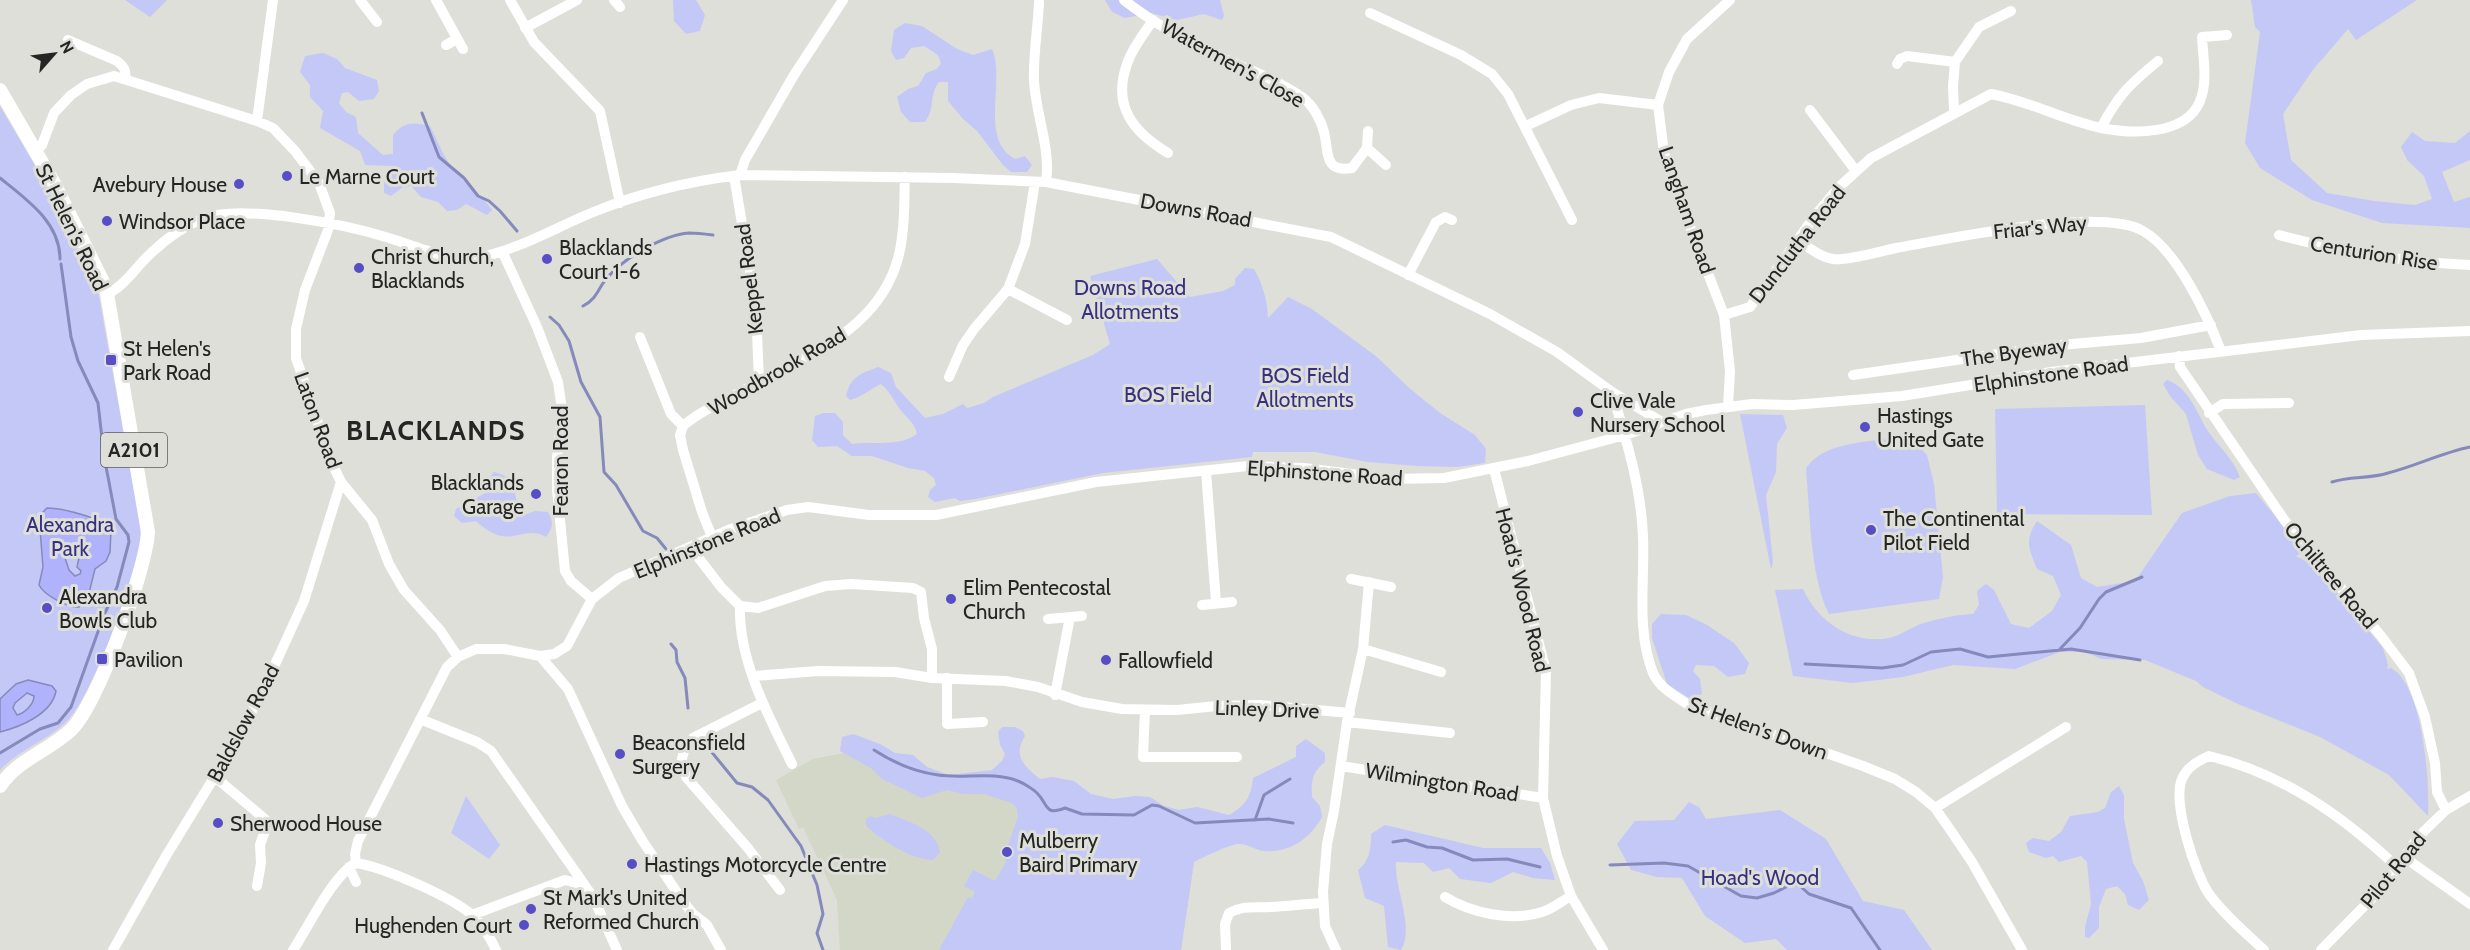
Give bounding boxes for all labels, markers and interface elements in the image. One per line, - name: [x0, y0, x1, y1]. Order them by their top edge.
- street label: Watermen's Close: [1157, 13, 1309, 113]
- north arrow: [24, 24, 84, 84]
- text: N: [56, 38, 78, 57]
- street label: Langham Road: [1654, 143, 1720, 277]
- street label: St Helen's Road: [30, 159, 114, 295]
- place label: Le Marne Court: [299, 164, 435, 189]
- marker: Le Marne Court: [280, 169, 294, 183]
- place label: Avebury House: [93, 172, 227, 197]
- marker: Avebury House: [232, 177, 246, 191]
- street label: Dunclutha Road: [1743, 180, 1851, 308]
- street label: Downs Road: [1138, 188, 1254, 232]
- place label: Windsor Place: [119, 209, 246, 234]
- street label: Friar's Way: [1992, 210, 2088, 244]
- marker: Windsor Place: [100, 214, 114, 228]
- street label: Keppel Road: [730, 222, 768, 336]
- street label: Centurion Rise: [2309, 231, 2440, 275]
- place label: Blacklands Court 1-6: [559, 235, 653, 284]
- place label: Christ Church, Blacklands: [371, 244, 494, 293]
- marker: Blacklands Court 1-6: [540, 252, 554, 266]
- marker: Christ Church, Blacklands: [352, 261, 366, 275]
- park label: Downs Road Allotments: [1074, 275, 1186, 324]
- street label: Woodbrook Road: [704, 322, 850, 420]
- street label: The Byeway: [1959, 332, 2069, 372]
- place label: St Helen's Park Road: [123, 336, 211, 385]
- street label: Elphinstone Road: [1972, 351, 2130, 397]
- marker: St Helen's Park Road: [104, 353, 118, 367]
- park label: BOS Field Allotments: [1256, 363, 1354, 412]
- street label: Laton Road: [289, 368, 347, 472]
- park label: BOS Field: [1124, 382, 1212, 407]
- place label: Clive Vale Nursery School: [1590, 388, 1725, 437]
- place label: Hastings United Gate: [1877, 403, 1984, 452]
- marker: Clive Vale Nursery School: [1571, 405, 1585, 419]
- street label: Fearon Road: [548, 406, 573, 516]
- district label: BLACKLANDS: [346, 414, 526, 447]
- marker: Hastings United Gate: [1858, 420, 1872, 434]
- road number: A2101: [101, 433, 167, 467]
- street label: Elphinstone Road: [1246, 455, 1404, 491]
- place label: Blacklands Garage: [430, 470, 524, 519]
- marker: Blacklands Garage: [529, 487, 543, 501]
- street label: Elphinstone Road: [630, 502, 784, 584]
- street label: Hoad's Wood Road: [1490, 505, 1556, 675]
- place label: The Continental Pilot Field: [1883, 506, 2024, 555]
- park label: Alexandra Park: [26, 512, 114, 561]
- street label: Ochiltree Road: [2279, 517, 2383, 633]
- marker: The Continental Pilot Field: [1864, 523, 1878, 537]
- place label: Elim Pentecostal Church: [963, 575, 1111, 624]
- place label: Alexandra Bowls Club: [59, 584, 157, 633]
- marker: Elim Pentecostal Church: [944, 592, 958, 606]
- marker: Alexandra Bowls Club: [40, 601, 54, 615]
- place label: Pavilion: [114, 647, 183, 672]
- place label: Fallowfield: [1118, 648, 1213, 673]
- marker: Pavilion: [95, 652, 109, 666]
- marker: Fallowfield: [1099, 653, 1113, 667]
- street label: Baldslow Road: [202, 660, 284, 786]
- street label: St Helen's Down: [1685, 691, 1831, 765]
- street label: Linley Drive: [1214, 695, 1320, 723]
- place label: Beaconsfield Surgery: [632, 730, 745, 779]
- marker: Beaconsfield Surgery: [613, 747, 627, 761]
- street label: Wilmington Road: [1364, 758, 1520, 806]
- place label: Sherwood House: [230, 811, 382, 836]
- marker: Sherwood House: [211, 816, 225, 830]
- street label: Pilot Road: [2355, 827, 2431, 913]
- place label: Mulberry Baird Primary: [1019, 828, 1138, 877]
- marker: Mulberry Baird Primary: [1000, 845, 1014, 859]
- place label: Hastings Motorcycle Centre: [644, 852, 887, 877]
- marker: Hastings Motorcycle Centre: [625, 857, 639, 871]
- park label: Hoad's Wood: [1701, 865, 1819, 890]
- place label: St Mark's United Reformed Church: [543, 885, 699, 934]
- marker: St Mark's United Reformed Church: [524, 902, 538, 916]
- place label: Hughenden Court: [354, 913, 512, 938]
- marker: Hughenden Court: [517, 918, 531, 932]

